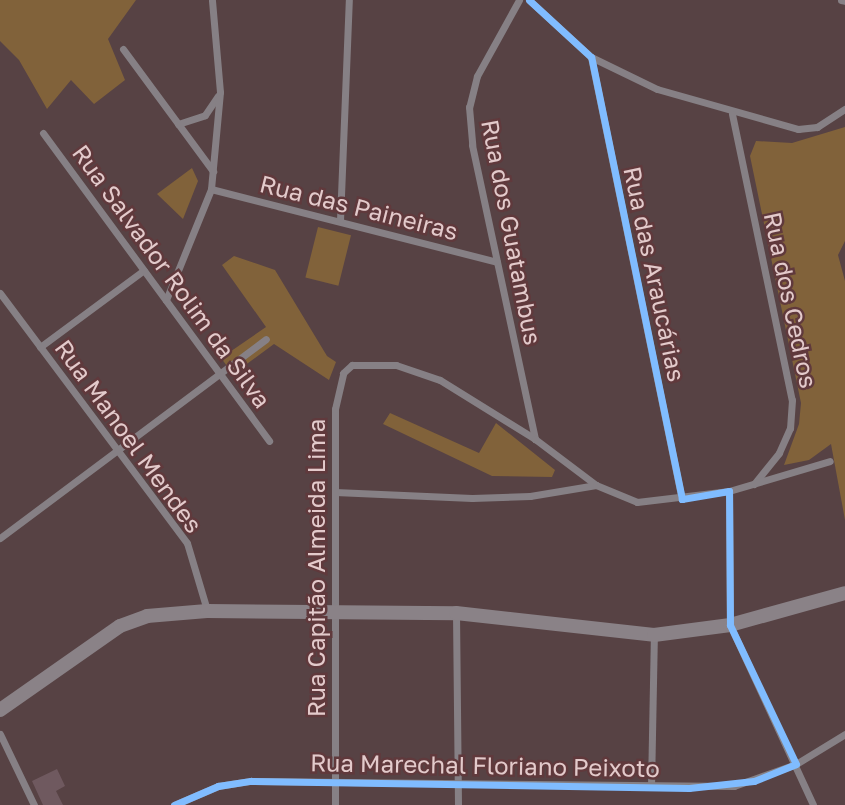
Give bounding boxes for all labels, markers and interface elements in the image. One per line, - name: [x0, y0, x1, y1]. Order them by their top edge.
- street label: Rua dos Guatambus: [476, 117, 548, 347]
- street label: Rua Salvador Rolim da Silva: [67, 139, 277, 413]
- street label: Rua das Araucárias: [618, 164, 692, 384]
- street label: Rua das Paineiras: [257, 168, 461, 246]
- street label: Rua dos Cedros: [758, 209, 824, 391]
- street label: Rua Manoel Mendes: [49, 334, 209, 538]
- street label: Rua Capitão Almeida Lima: [302, 419, 330, 717]
- street label: Rua Marechal Floriano Peixoto: [310, 748, 660, 782]

